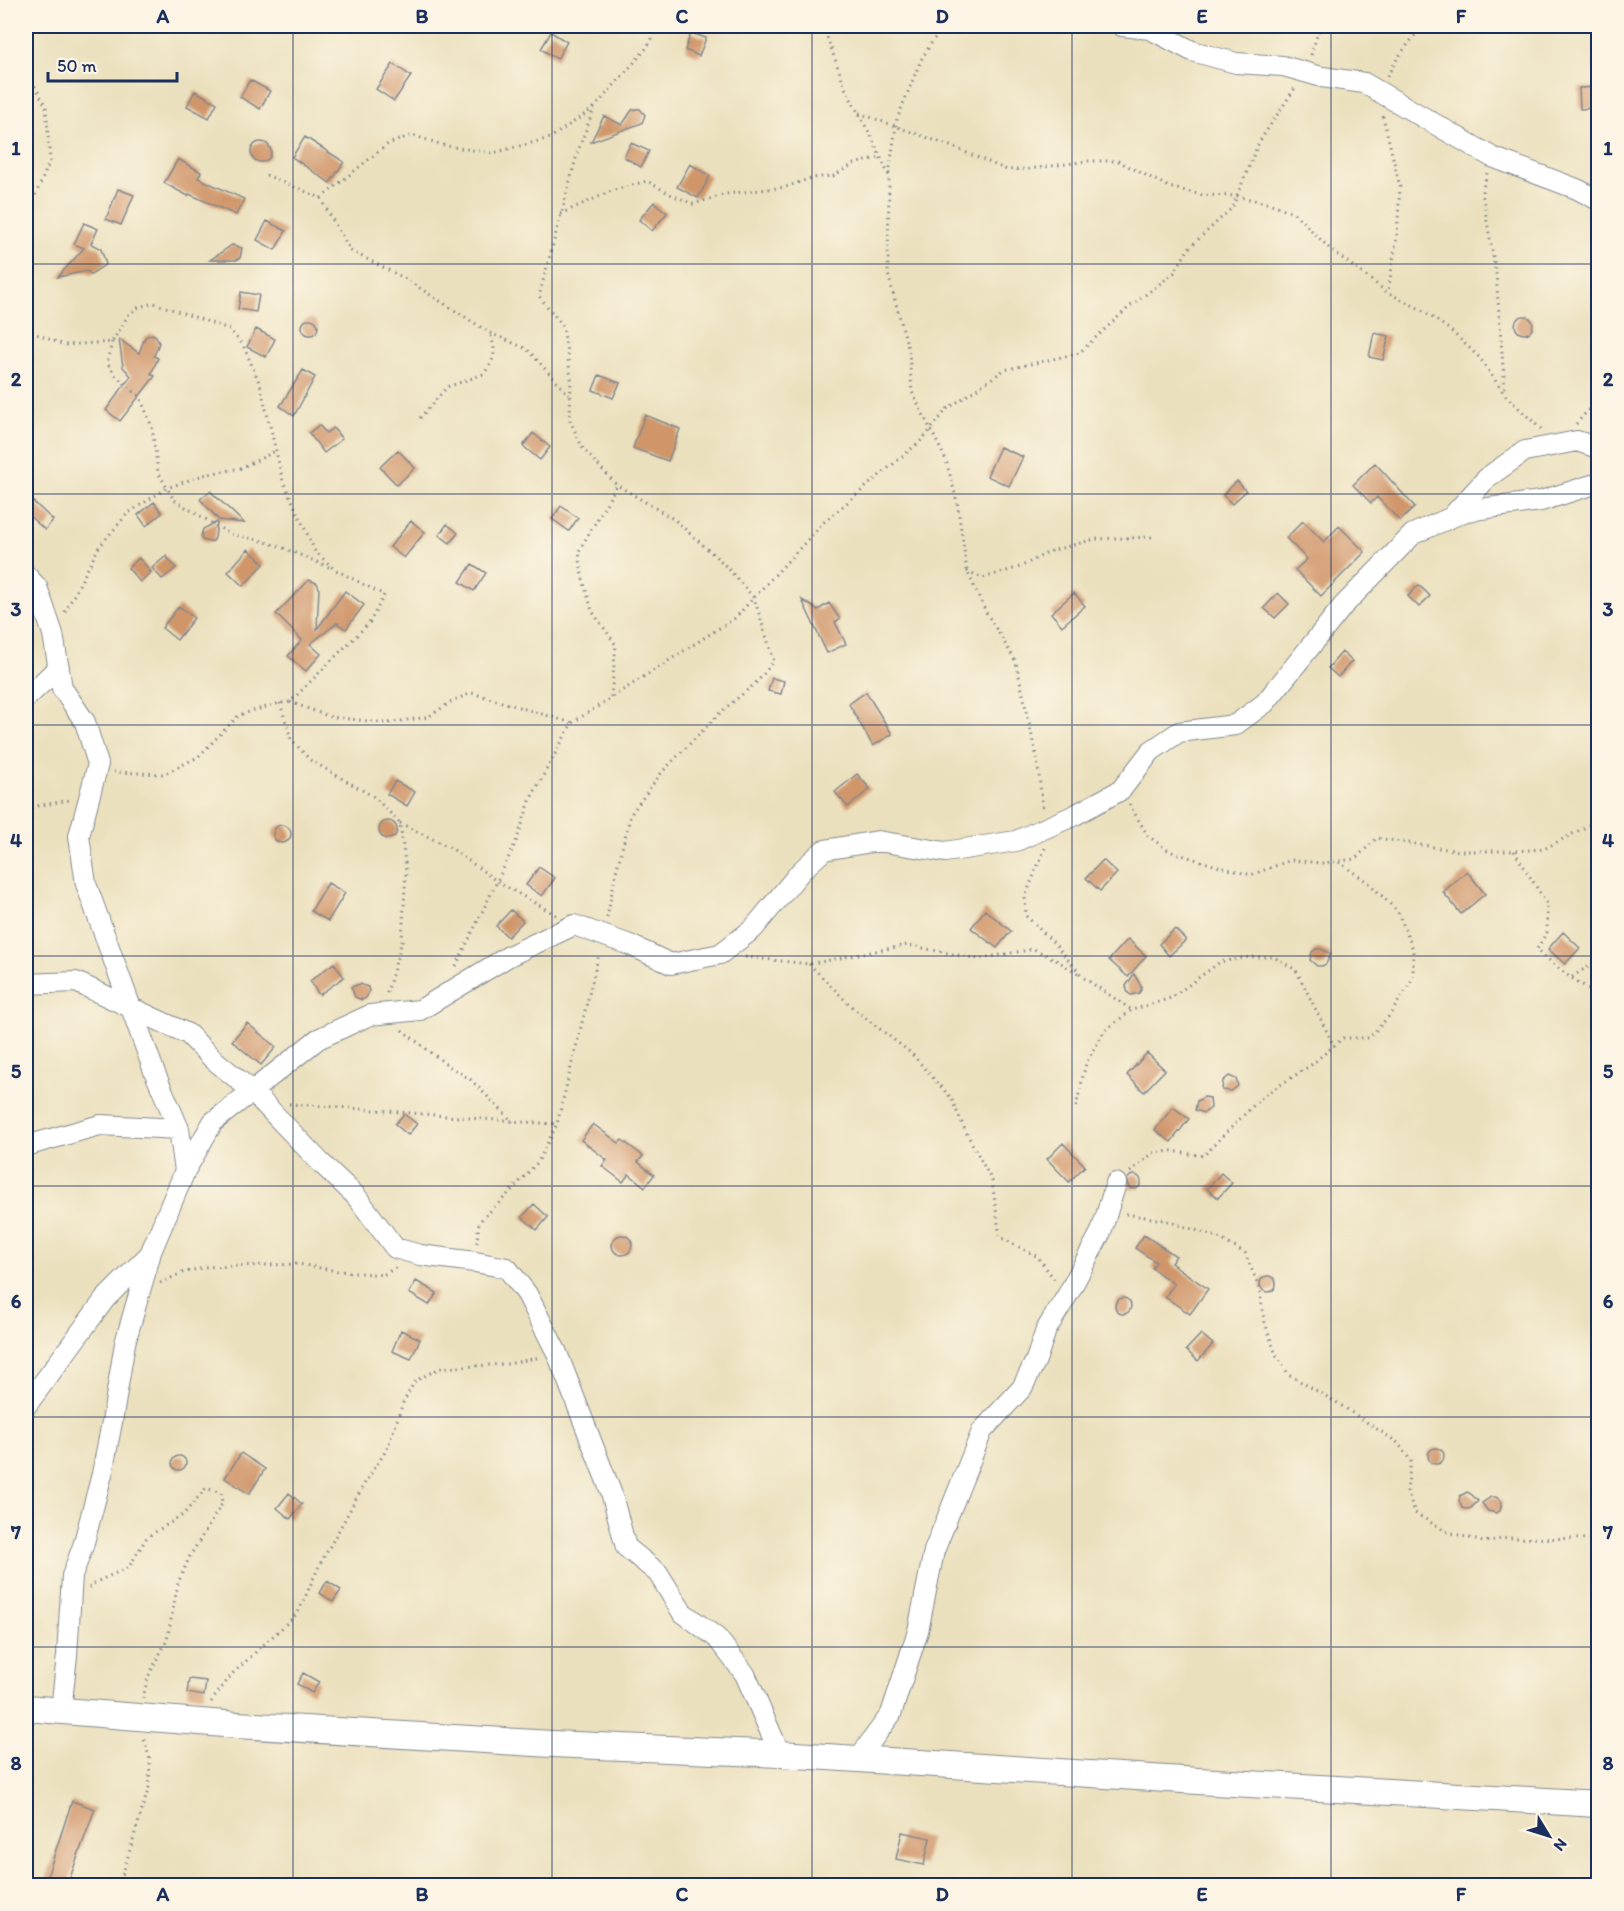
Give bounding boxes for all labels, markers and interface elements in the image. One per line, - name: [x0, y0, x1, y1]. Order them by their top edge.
- text: A: [156, 4, 170, 28]
- text: B: [416, 4, 429, 28]
- text: C: [676, 4, 689, 28]
- text: D: [935, 4, 949, 28]
- text: E: [1196, 4, 1208, 28]
- text: F: [1456, 4, 1467, 28]
- scale bar: [48, 45, 177, 83]
- text: 50 m: [57, 55, 97, 77]
- text: 1: [11, 136, 21, 160]
- text: 1: [1603, 136, 1613, 160]
- text: 2: [11, 367, 22, 391]
- text: 2: [1603, 367, 1614, 391]
- text: 3: [11, 597, 22, 621]
- text: 3: [1603, 597, 1614, 621]
- text: 4: [10, 828, 22, 852]
- text: 4: [1602, 828, 1614, 852]
- text: 5: [11, 1059, 22, 1083]
- text: 5: [1603, 1059, 1614, 1083]
- text: 6: [11, 1289, 22, 1313]
- text: 6: [1603, 1289, 1614, 1313]
- text: 7: [10, 1520, 21, 1544]
- text: 7: [1602, 1520, 1613, 1544]
- text: 8: [11, 1751, 22, 1775]
- text: 8: [1603, 1751, 1614, 1775]
- north arrow: [1519, 1806, 1579, 1866]
- text: N: [1550, 1835, 1571, 1855]
- text: A: [156, 1882, 170, 1906]
- text: B: [416, 1882, 429, 1906]
- text: C: [676, 1882, 689, 1906]
- text: D: [935, 1882, 949, 1906]
- text: E: [1196, 1882, 1208, 1906]
- text: F: [1456, 1882, 1467, 1906]

